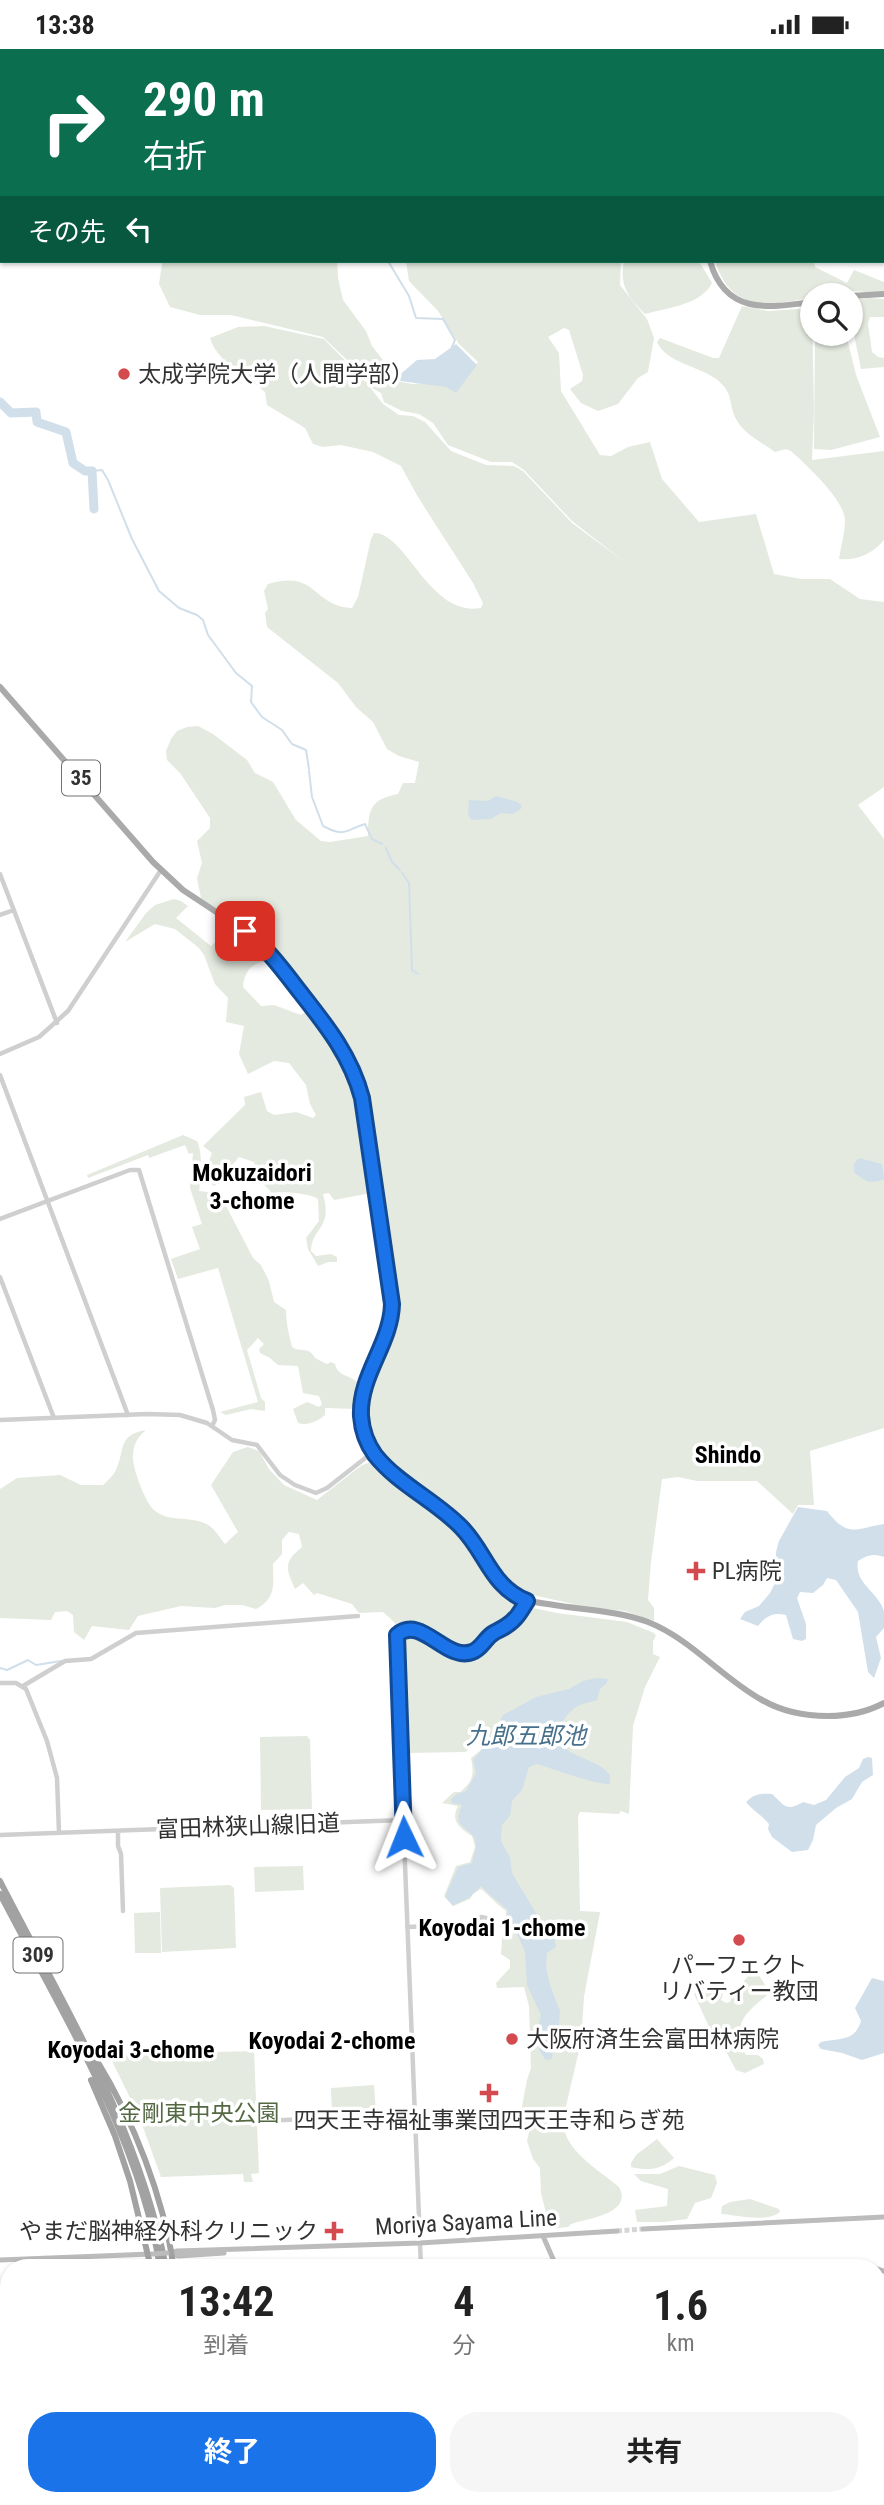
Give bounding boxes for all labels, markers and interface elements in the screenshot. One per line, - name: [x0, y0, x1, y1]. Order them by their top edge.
- text: 13:38: [35, 10, 95, 40]
- text: 290 m: [143, 71, 265, 128]
- icon: right: [28, 77, 119, 168]
- text: 右折: [143, 137, 207, 175]
- icon: left: [120, 210, 158, 248]
- text: その先: [28, 217, 106, 247]
- map controls: [800, 283, 863, 346]
- button: search: [800, 283, 863, 346]
- place label: 太成学院大学（人間学部）: [138, 361, 414, 388]
- marker: 太成学院大学（人間学部）: [116, 366, 132, 382]
- road number: 35: [62, 761, 100, 795]
- pin: [215, 901, 275, 961]
- icon: arrive: [226, 912, 264, 950]
- district label: Mokuzaidori 3-chome: [192, 1159, 312, 1215]
- district label: Shindo: [695, 1441, 761, 1469]
- place label: PL病院: [712, 1558, 782, 1585]
- marker: PL病院: [686, 1561, 706, 1581]
- water label: 九郎五郎池: [466, 1722, 588, 1750]
- position arrow: [367, 1800, 441, 1874]
- street label: 富田林狭山線旧道: [156, 1810, 340, 1843]
- district label: Koyodai 1-chome: [419, 1914, 585, 1942]
- marker: パーフェクト リバティー教団: [731, 1932, 747, 1948]
- road number: 309: [14, 1937, 62, 1973]
- place label: パーフェクト リバティー教団: [659, 1952, 819, 2005]
- place label: 大阪府済生会富田林病院: [526, 2026, 779, 2053]
- district label: Koyodai 2-chome: [249, 2027, 415, 2055]
- marker: 大阪府済生会富田林病院: [504, 2031, 520, 2047]
- district label: Koyodai 3-chome: [48, 2036, 214, 2064]
- marker: 四天王寺福祉事業団四天王寺和らぎ苑: [479, 2083, 499, 2103]
- park label: 金剛東中央公園: [119, 2100, 280, 2127]
- place label: 四天王寺福祉事業団四天王寺和らぎ苑: [294, 2107, 685, 2134]
- street label: Moriya Sayama Line: [375, 2204, 558, 2241]
- place label: やまだ脳神経外科クリニック: [19, 2218, 318, 2245]
- marker: やまだ脳神経外科クリニック: [324, 2221, 344, 2241]
- text: 13:42: [178, 2277, 274, 2326]
- text: 4: [453, 2277, 474, 2326]
- text: 1.6: [653, 2281, 708, 2330]
- text: km: [667, 2330, 695, 2357]
- text: 到着: [203, 2332, 249, 2359]
- text: 分: [452, 2332, 475, 2359]
- button: 終了: [28, 2412, 436, 2492]
- button: 共有: [450, 2412, 858, 2492]

